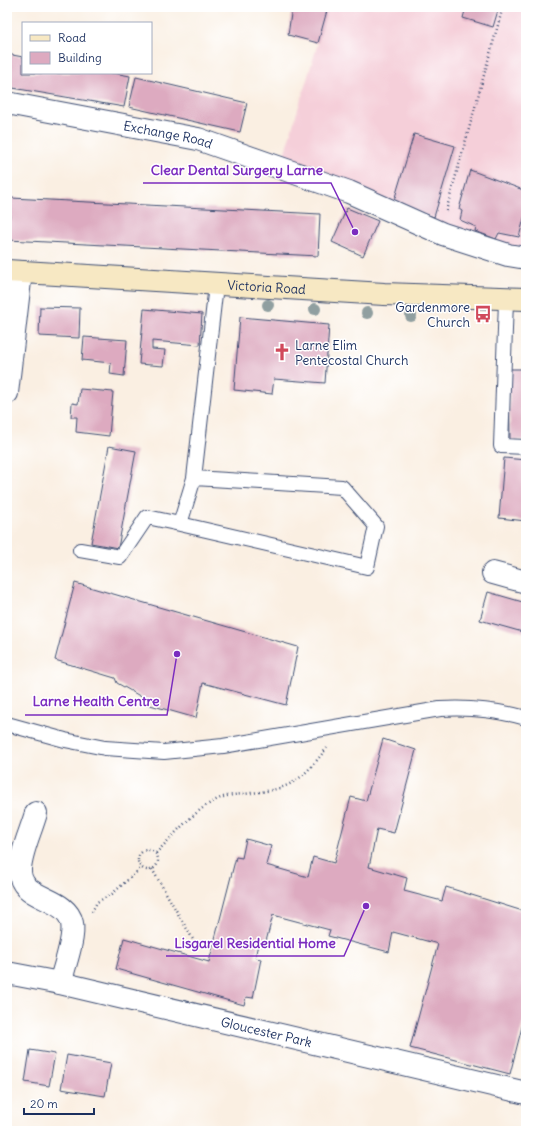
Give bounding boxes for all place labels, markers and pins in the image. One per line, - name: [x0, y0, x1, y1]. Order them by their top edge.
- callout: Clear Dental Surgery Larne: [143, 157, 331, 183]
- place label: Gardenmore Church: [395, 299, 470, 331]
- bus stop icon: Gardenmore Church: [473, 304, 493, 324]
- place label: Larne Elim Pentecostal Church: [295, 337, 409, 369]
- church icon: Larne Elim Pentecostal Church: [272, 342, 292, 362]
- callout: Larne Health Centre: [25, 689, 167, 715]
- callout: Lisgarel Residential Home: [166, 930, 344, 956]

